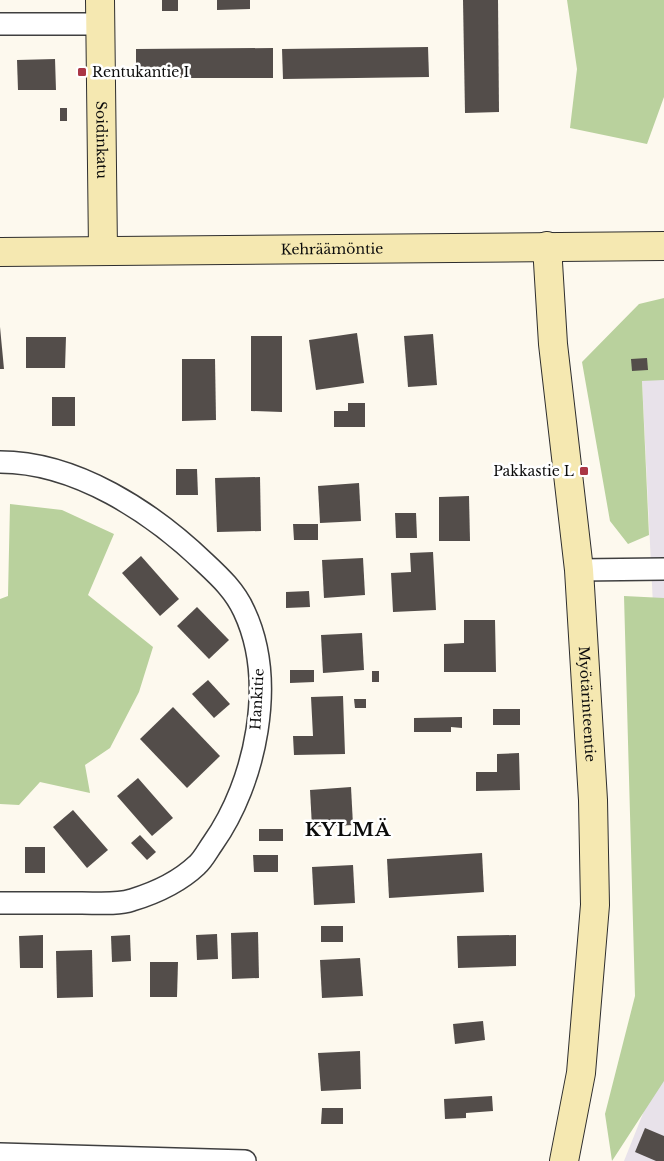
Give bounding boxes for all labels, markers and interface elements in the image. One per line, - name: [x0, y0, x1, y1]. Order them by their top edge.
- place label: Rentukantie I: [92, 63, 189, 81]
- marker: Rentukantie I: [76, 66, 88, 78]
- street label: Soidinkatu: [92, 101, 111, 180]
- street label: Kehräämöntie: [281, 240, 383, 258]
- place label: Pakkastie L: [493, 462, 574, 480]
- marker: Pakkastie L: [578, 465, 590, 477]
- street label: Myötärinteentie: [575, 646, 600, 763]
- street label: Hankitie: [246, 668, 268, 730]
- district label: KYLMÄ: [305, 818, 391, 841]

